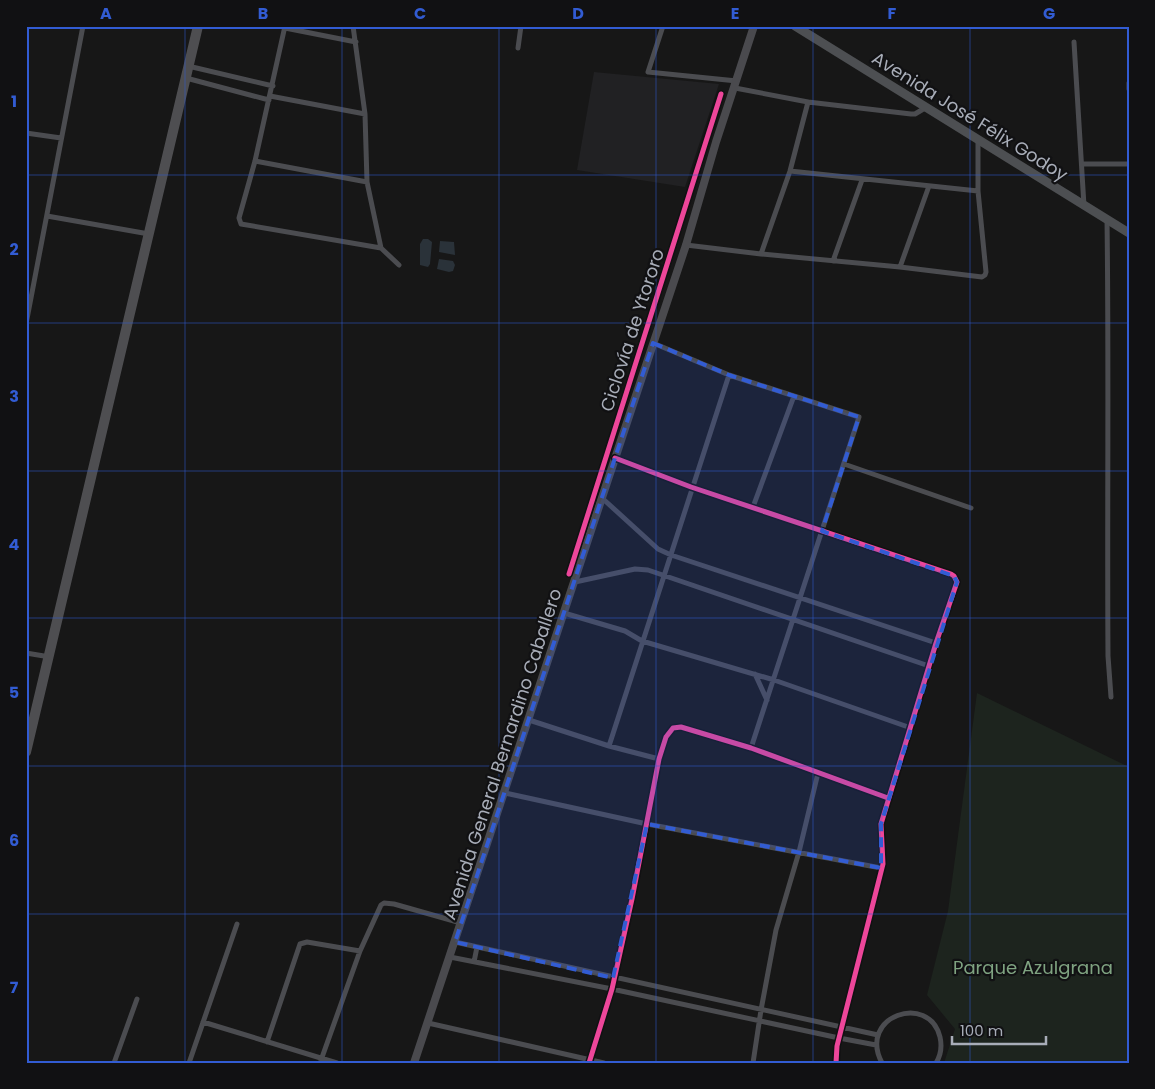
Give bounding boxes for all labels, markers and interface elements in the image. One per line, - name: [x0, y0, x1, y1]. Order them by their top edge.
- text: A: [100, 2, 112, 25]
- text: B: [258, 2, 268, 25]
- text: C: [414, 2, 426, 25]
- text: D: [572, 2, 584, 25]
- text: E: [731, 2, 739, 25]
- text: F: [888, 2, 897, 25]
- text: G: [1043, 2, 1055, 25]
- street label: Avenida José Félix Godoy: [867, 45, 1073, 187]
- text: 1: [11, 90, 17, 113]
- text: 2: [9, 238, 19, 261]
- street label: Ciclovía de Ytororo: [594, 245, 670, 415]
- text: 3: [9, 385, 19, 408]
- text: 4: [9, 533, 20, 556]
- street label: Avenida General Bernardino Caballero: [437, 585, 567, 923]
- text: 5: [9, 681, 19, 704]
- text: 6: [9, 829, 19, 852]
- park label: Parque Azulgrana: [953, 955, 1113, 980]
- text: 7: [10, 976, 19, 999]
- scale bar: [952, 1014, 1046, 1046]
- text: 100 m: [960, 1020, 1003, 1041]

